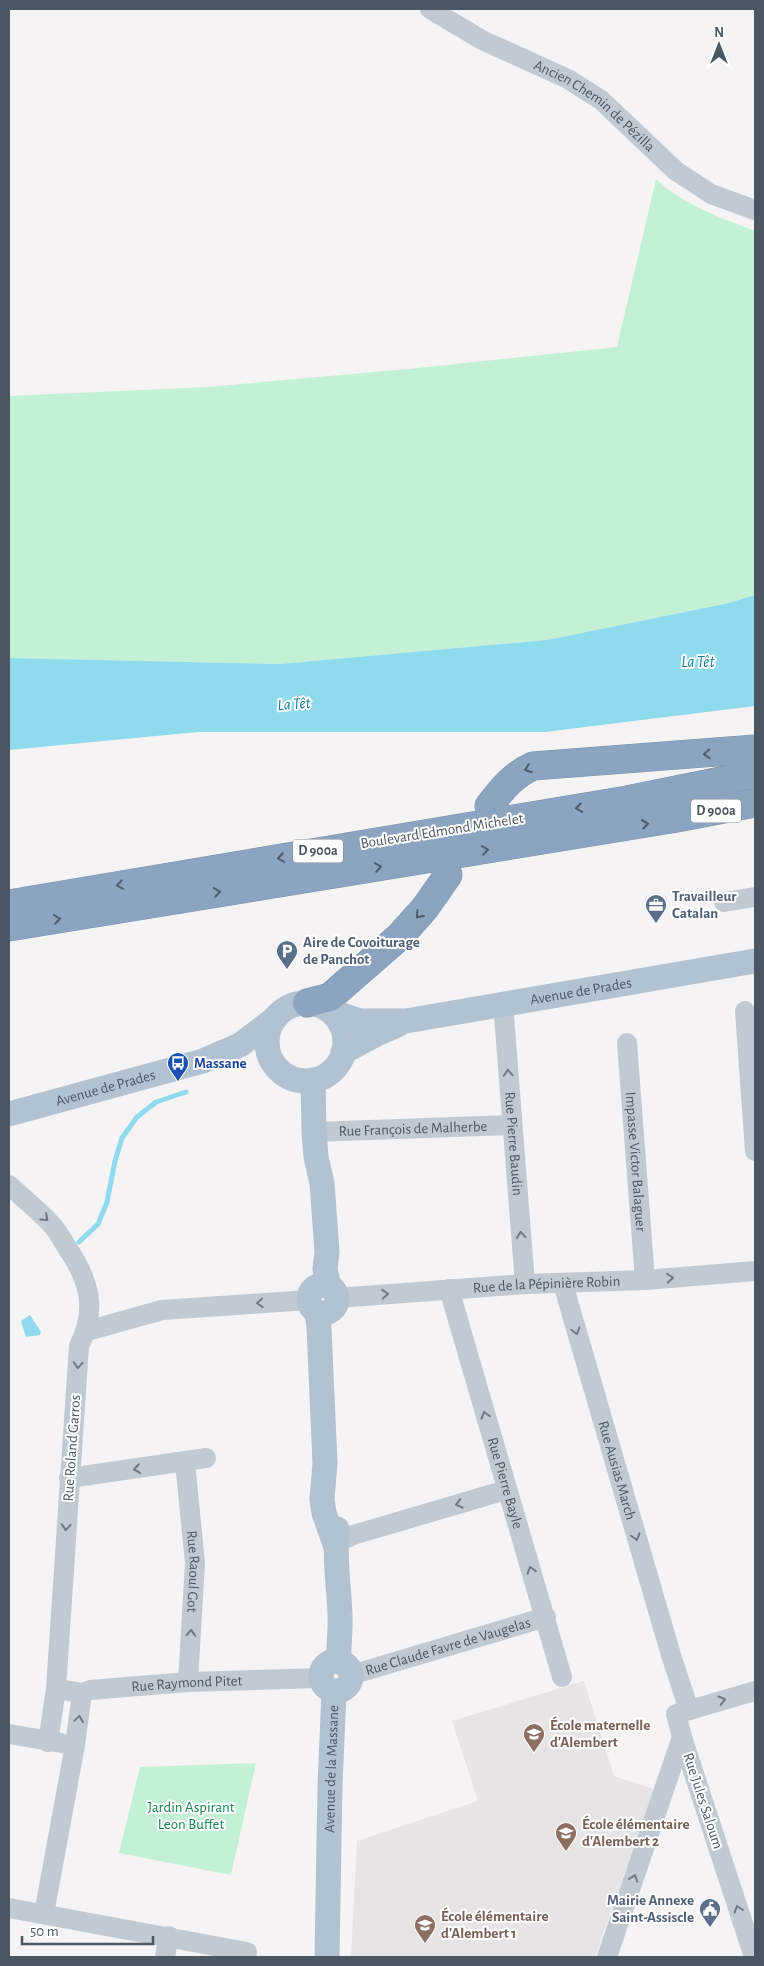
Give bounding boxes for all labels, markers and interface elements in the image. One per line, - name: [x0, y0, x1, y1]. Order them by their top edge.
- north arrow: [694, 20, 744, 70]
- text: N: [714, 26, 724, 40]
- street label: Ancien Chemin de Pézilla: [532, 57, 658, 155]
- water label: La Têt: [681, 654, 715, 670]
- water label: La Têt: [277, 695, 312, 713]
- one-way arrow: [702, 748, 710, 759]
- one-way arrow: [524, 763, 533, 773]
- road number: D 900a: [691, 799, 741, 822]
- one-way arrow: [575, 803, 583, 813]
- street label: Boulevard Edmond Michelet: [360, 811, 525, 851]
- one-way arrow: [641, 819, 650, 829]
- road number: D 900a: [293, 839, 343, 862]
- one-way arrow: [480, 845, 489, 855]
- one-way arrow: [276, 852, 285, 862]
- one-way arrow: [373, 862, 382, 872]
- one-way arrow: [116, 879, 125, 889]
- one-way arrow: [213, 888, 222, 898]
- place label: Travailleur Catalan: [672, 889, 737, 921]
- office icon: Travailleur Catalan: [644, 893, 668, 924]
- one-way arrow: [416, 909, 425, 918]
- one-way arrow: [52, 914, 61, 924]
- place label: Aire de Covoiturage de Panchot: [303, 935, 420, 967]
- parking icon: Aire de Covoiturage de Panchot: [275, 939, 299, 970]
- street label: Avenue de Prades: [529, 975, 633, 1007]
- bus stop icon: Massane: [166, 1051, 190, 1082]
- place label: Massane: [194, 1056, 247, 1071]
- street label: Avenue de Prades: [54, 1067, 157, 1108]
- one-way arrow: [503, 1069, 514, 1077]
- street label: Rue Pierre Baudin: [502, 1091, 526, 1196]
- street label: Impasse Victor Balaguer: [623, 1091, 649, 1232]
- street label: Rue François de Malherbe: [338, 1118, 488, 1139]
- one-way arrow: [39, 1212, 48, 1221]
- one-way arrow: [516, 1231, 527, 1239]
- one-way arrow: [666, 1272, 674, 1283]
- street label: Rue de la Pépinière Robin: [472, 1273, 620, 1295]
- one-way arrow: [382, 1289, 390, 1300]
- one-way arrow: [256, 1297, 264, 1308]
- one-way arrow: [571, 1326, 581, 1334]
- one-way arrow: [72, 1362, 83, 1370]
- street label: Rue Roland Garros: [61, 1394, 83, 1502]
- one-way arrow: [480, 1411, 490, 1419]
- street label: Rue Ausias March: [596, 1419, 639, 1521]
- street label: Rue Pierre Bayle: [485, 1436, 526, 1530]
- one-way arrow: [132, 1463, 141, 1473]
- one-way arrow: [456, 1498, 464, 1508]
- one-way arrow: [60, 1524, 71, 1532]
- street label: Rue Raoul Got: [184, 1530, 203, 1613]
- one-way arrow: [631, 1532, 641, 1541]
- one-way arrow: [527, 1567, 537, 1575]
- street label: Rue Claude Favre de Vaugelas: [363, 1615, 532, 1678]
- one-way arrow: [185, 1629, 196, 1637]
- street label: Rue Raymond Pitet: [131, 1673, 243, 1694]
- one-way arrow: [718, 1696, 726, 1706]
- street label: Avenue de la Massane: [322, 1705, 341, 1833]
- one-way arrow: [73, 1715, 83, 1724]
- place label: École maternelle d'Alembert: [550, 1716, 650, 1750]
- school or university icon: École maternelle d'Alembert: [522, 1722, 546, 1753]
- street label: Rue Jules Saloum: [680, 1751, 726, 1851]
- park label: Jardin Aspirant Leon Buffet: [147, 1800, 235, 1832]
- place label: École élémentaire d'Alembert 2: [582, 1815, 690, 1849]
- school or university icon: École élémentaire d'Alembert 2: [554, 1821, 578, 1852]
- one-way arrow: [628, 1874, 638, 1883]
- place label: Mairie Annexe Saint-Assiscle: [607, 1893, 694, 1925]
- public building icon: Mairie Annexe Saint-Assiscle: [698, 1897, 722, 1928]
- one-way arrow: [734, 1905, 744, 1913]
- place label: École élémentaire d'Alembert 1: [441, 1907, 549, 1941]
- school or university icon: École élémentaire d'Alembert 1: [413, 1913, 437, 1944]
- scale bar: [22, 1914, 154, 1946]
- text: 50 m: [30, 1924, 59, 1939]

